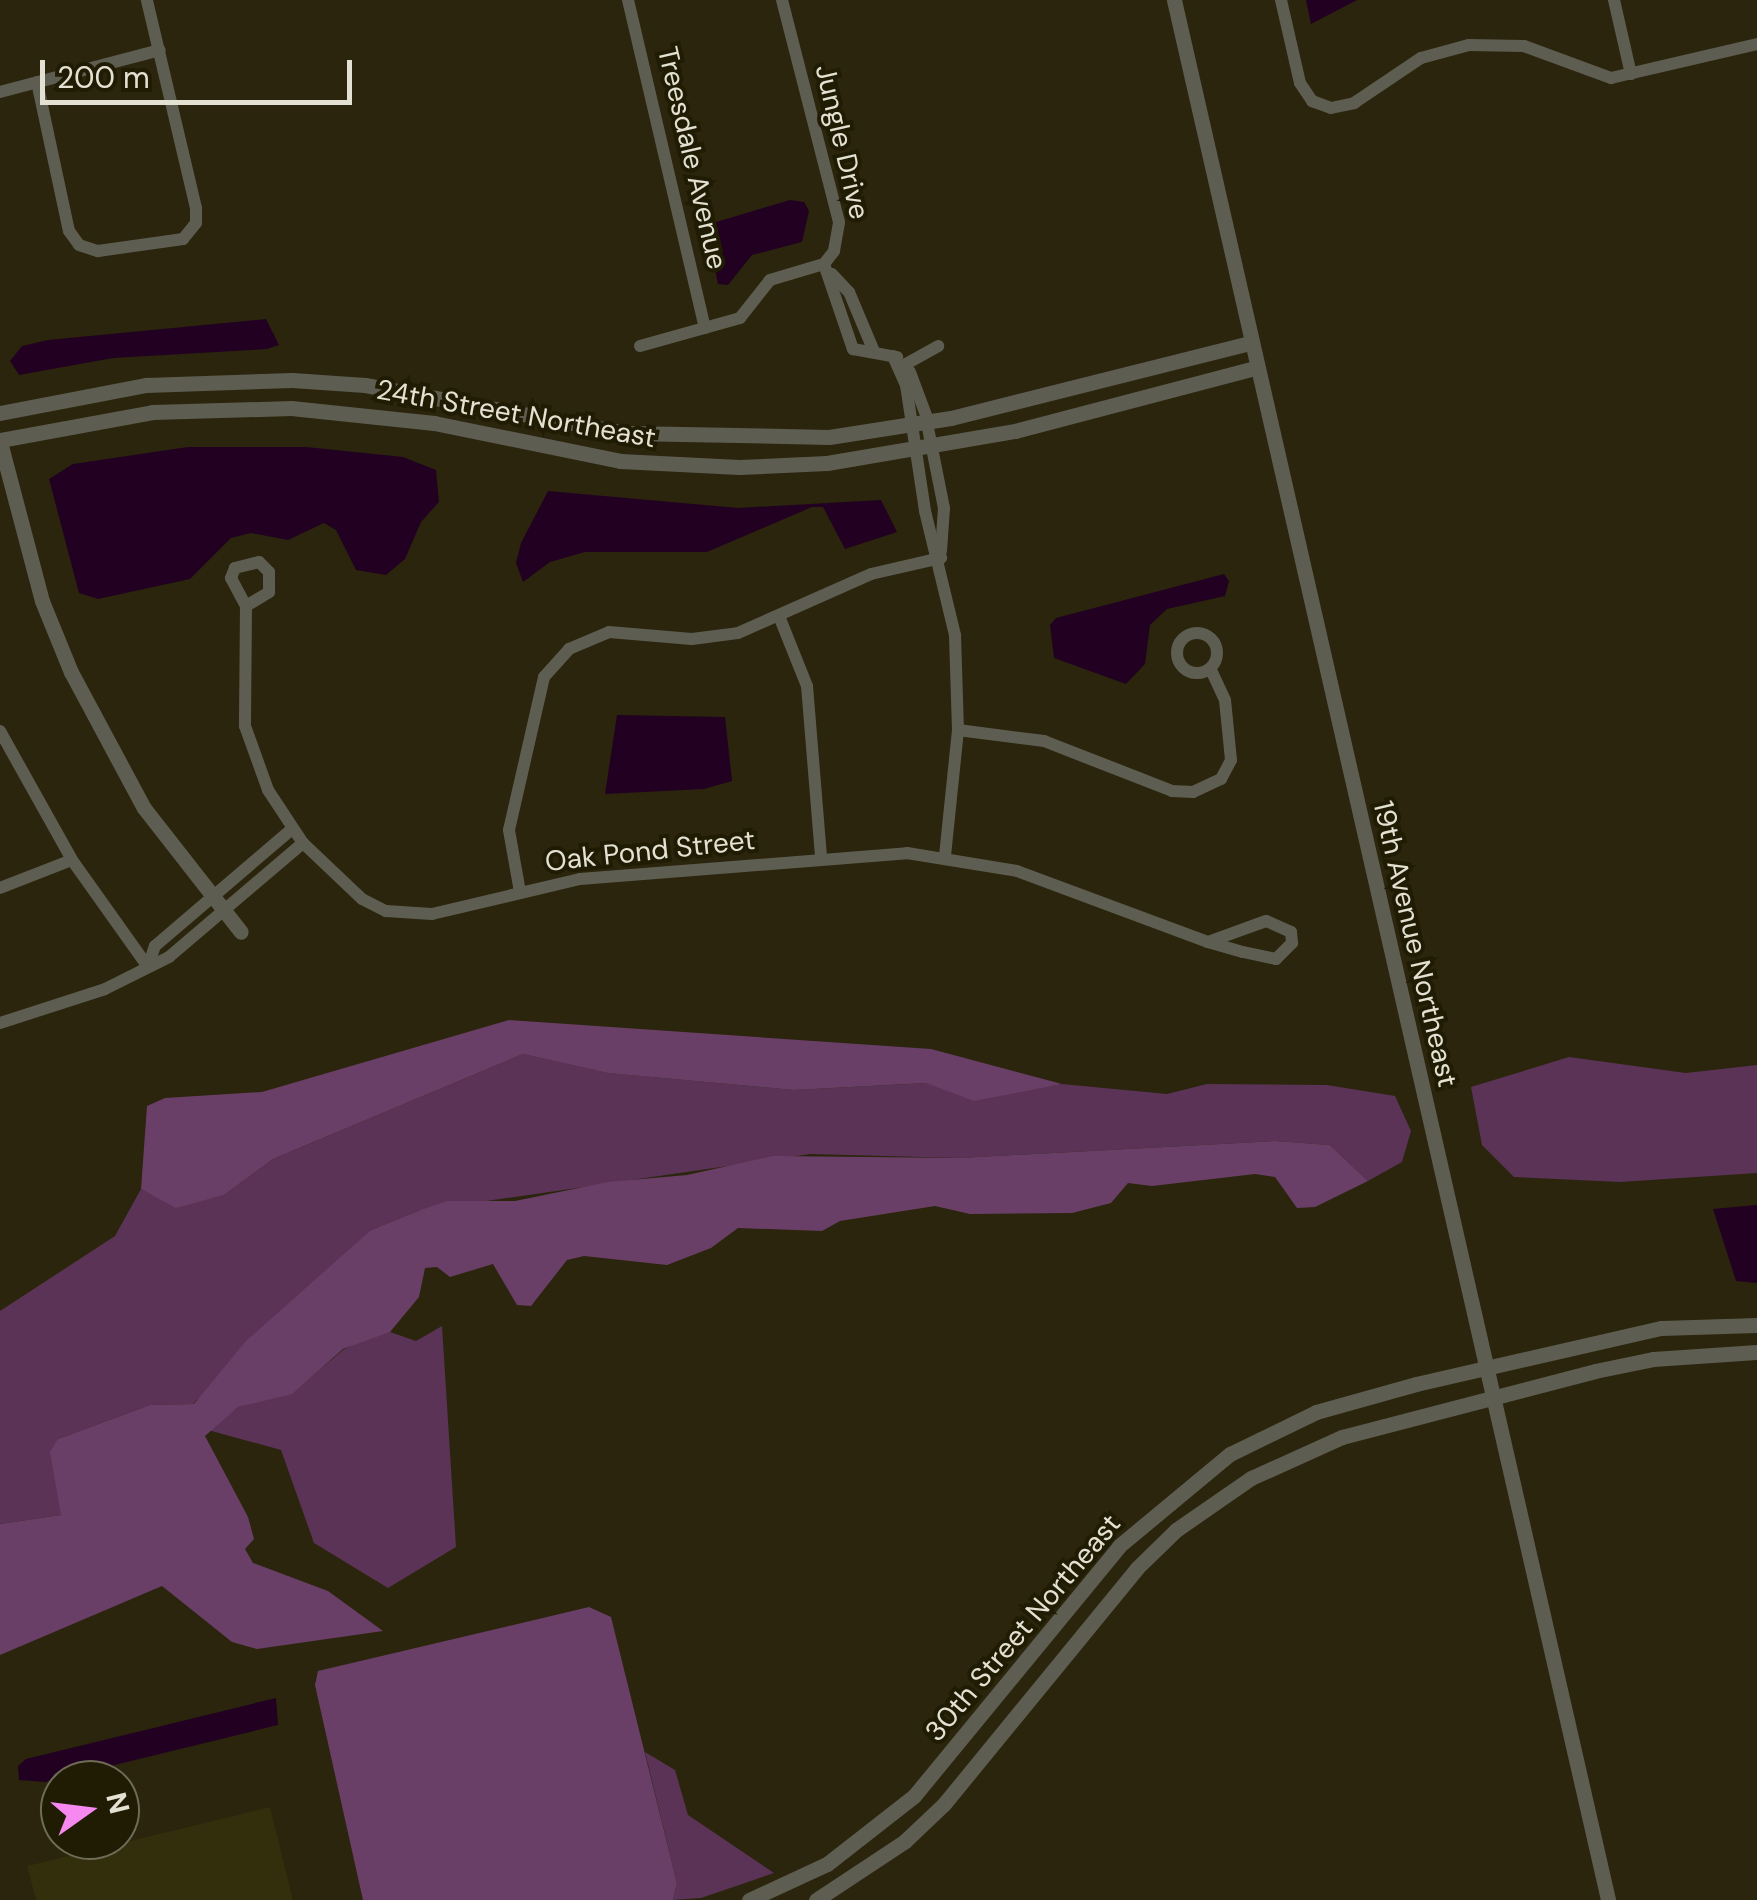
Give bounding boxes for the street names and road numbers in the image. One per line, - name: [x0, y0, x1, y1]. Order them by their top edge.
- street label: Treesdale Avenue: [650, 43, 734, 273]
- street label: Jungle Drive: [808, 61, 876, 223]
- street label: 24th Street Northeast: [374, 373, 658, 455]
- street label: 19th Avenue Northeast: [1366, 798, 1464, 1090]
- street label: Oak Pond Street: [543, 823, 757, 879]
- street label: 30th Street Northeast: [918, 1508, 1128, 1748]

